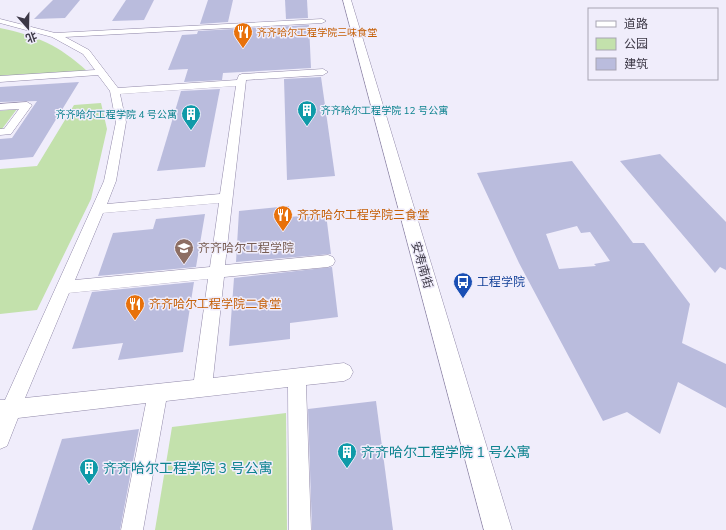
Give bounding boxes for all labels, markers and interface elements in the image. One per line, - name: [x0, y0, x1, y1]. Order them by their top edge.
- north arrow: [8, 8, 48, 48]
- legend: [588, 8, 718, 80]
- text: 道路: [624, 16, 648, 32]
- restaurant icon: 齐齐哈尔工程学院三味食堂: [232, 21, 254, 49]
- place label: 齐齐哈尔工程学院三味食堂: [257, 26, 377, 40]
- text: 北: [24, 28, 39, 46]
- text: 公园: [624, 36, 648, 52]
- text: 建筑: [624, 56, 648, 72]
- building icon: 齐齐哈尔工程学院 12 号公寓: [296, 99, 318, 127]
- building icon: 齐齐哈尔工程学院 4 号公寓: [180, 103, 202, 131]
- place label: 齐齐哈尔工程学院 12 号公寓: [321, 104, 448, 118]
- place label: 齐齐哈尔工程学院 4 号公寓: [56, 108, 177, 122]
- restaurant icon: 齐齐哈尔工程学院三食堂: [272, 204, 294, 232]
- place label: 齐齐哈尔工程学院三食堂: [297, 207, 429, 223]
- school or university icon: 齐齐哈尔工程学院: [173, 237, 195, 265]
- place label: 齐齐哈尔工程学院: [198, 240, 294, 256]
- street label: 安寿南街: [408, 240, 436, 290]
- bus stop icon: 工程学院: [452, 271, 474, 299]
- place label: 工程学院: [477, 274, 525, 290]
- restaurant icon: 齐齐哈尔工程学院二食堂: [124, 293, 146, 321]
- place label: 齐齐哈尔工程学院二食堂: [149, 296, 281, 312]
- building icon: 齐齐哈尔工程学院 1 号公寓: [336, 441, 358, 469]
- place label: 齐齐哈尔工程学院 1 号公寓: [361, 443, 531, 462]
- building icon: 齐齐哈尔工程学院 3 号公寓: [78, 457, 100, 485]
- place label: 齐齐哈尔工程学院 3 号公寓: [103, 459, 273, 478]

